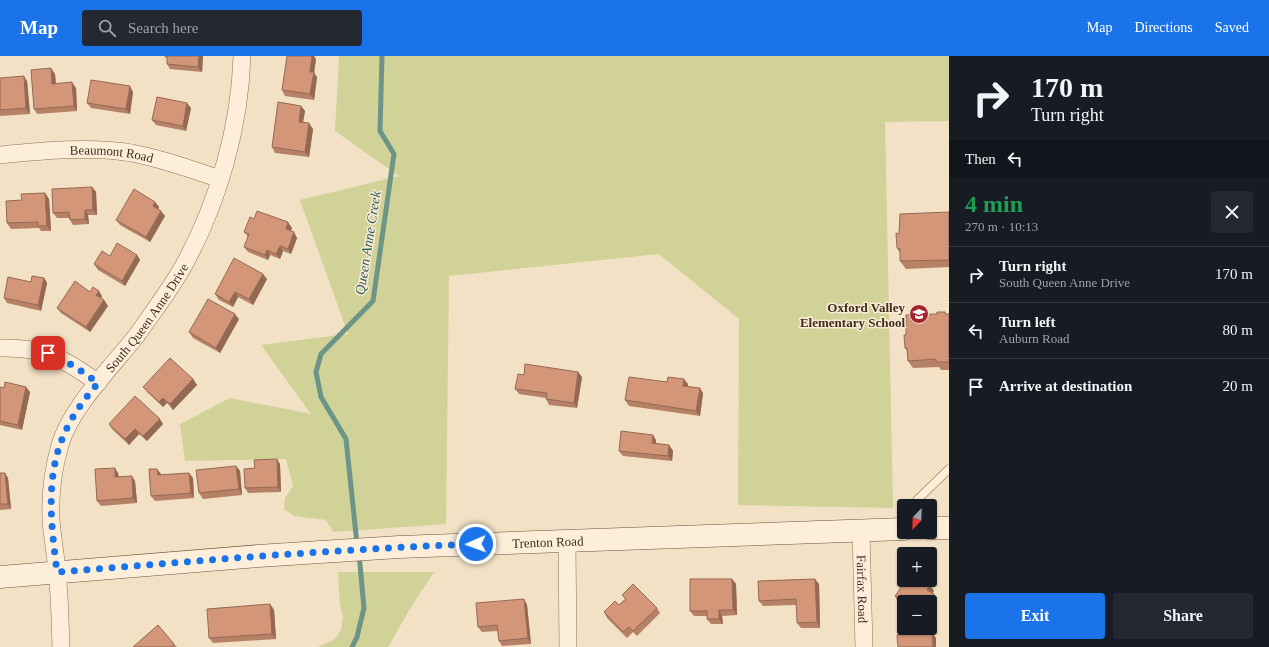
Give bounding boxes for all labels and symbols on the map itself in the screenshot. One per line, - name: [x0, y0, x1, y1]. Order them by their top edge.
- street label: Beaumont Road: [70, 142, 155, 165]
- water label: Queen Anne Creek: [352, 189, 384, 296]
- street label: South Queen Anne Drive: [102, 260, 191, 375]
- place label: Oxford Valley Elementary School: [800, 300, 905, 330]
- school or university icon: Oxford Valley Elementary School: [908, 303, 930, 325]
- pin: [31, 336, 65, 370]
- north arrow: [897, 499, 937, 539]
- position arrow: [455, 523, 497, 565]
- street label: Trenton Road: [512, 533, 584, 550]
- street label: Fairfax Road: [854, 555, 871, 624]

